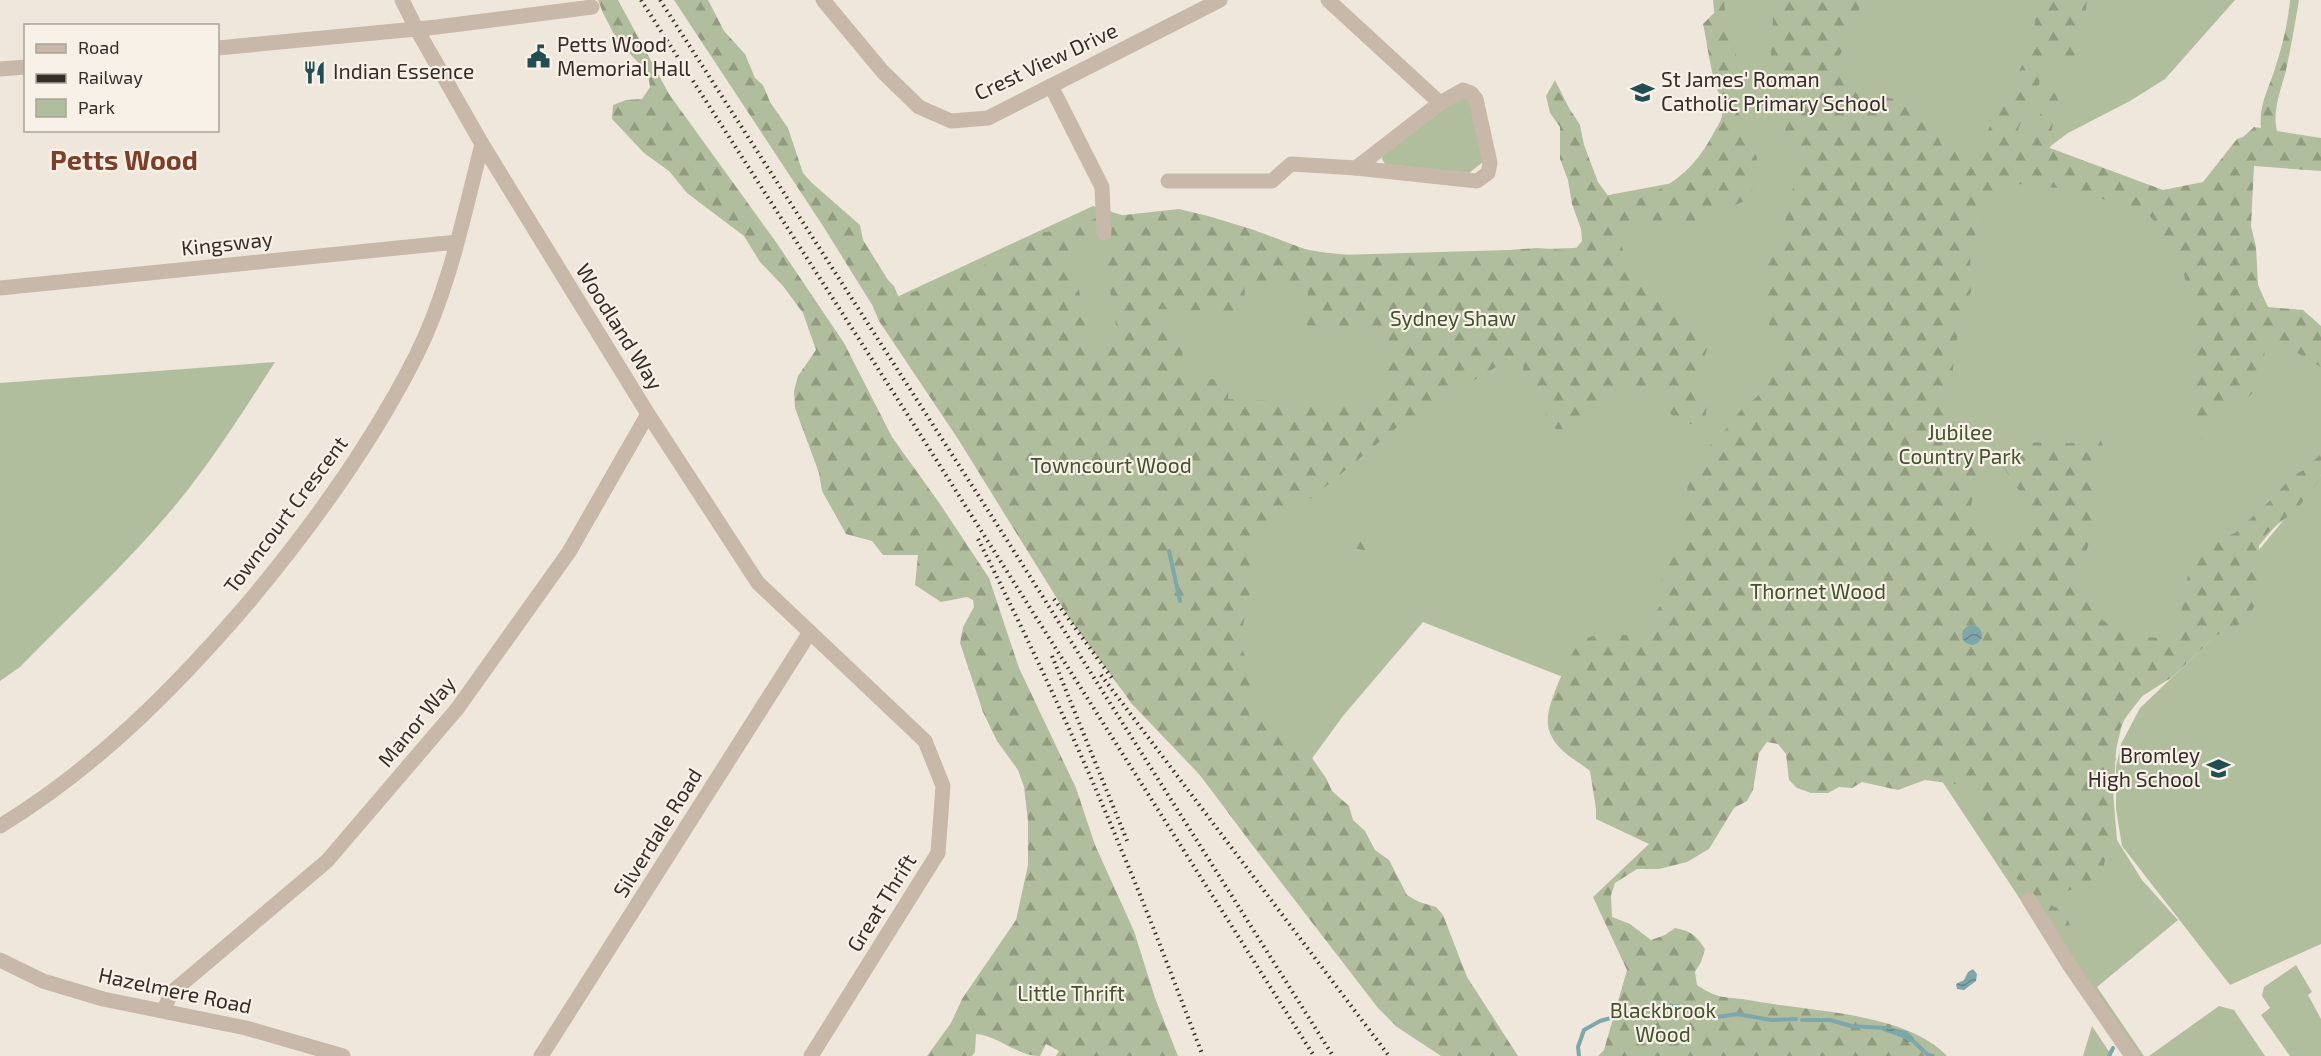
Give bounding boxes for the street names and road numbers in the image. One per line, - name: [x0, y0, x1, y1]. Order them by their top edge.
- street label: Crest View Drive: [970, 17, 1121, 105]
- street label: Kingsway: [180, 225, 274, 260]
- street label: Woodland Way: [571, 258, 669, 394]
- street label: Towncourt Crescent: [218, 431, 352, 597]
- street label: Manor Way: [372, 671, 460, 771]
- street label: Silverdale Road: [607, 763, 706, 901]
- street label: Great Thrift: [841, 849, 921, 956]
- street label: Hazelmere Road: [96, 961, 254, 1018]

